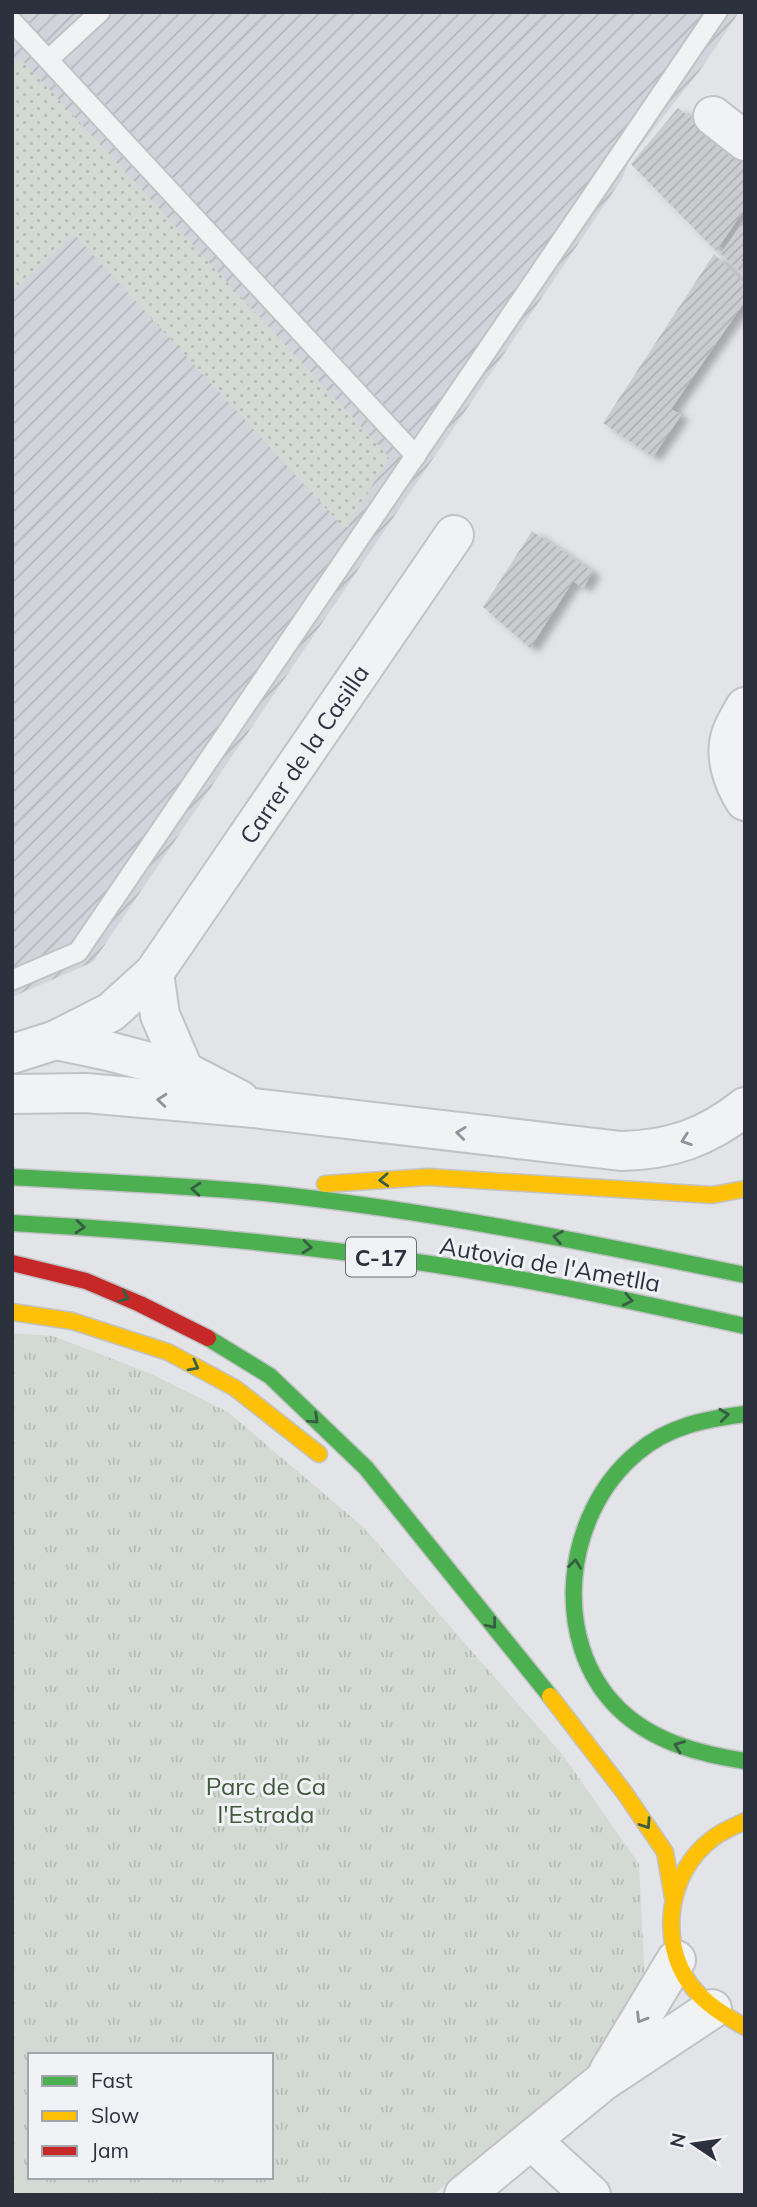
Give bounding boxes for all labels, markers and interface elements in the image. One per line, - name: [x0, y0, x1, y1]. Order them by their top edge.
- street label: Carrer de la Casilla: [233, 659, 375, 849]
- one-way arrow: [156, 1093, 167, 1108]
- one-way arrow: [455, 1126, 467, 1141]
- one-way arrow: [680, 1132, 693, 1146]
- one-way arrow: [378, 1172, 389, 1187]
- one-way arrow: [190, 1181, 201, 1196]
- one-way arrow: [75, 1219, 86, 1234]
- street label: Autovia de l'Ametlla: [438, 1230, 662, 1298]
- one-way arrow: [552, 1230, 564, 1245]
- road number: C-17: [346, 1238, 416, 1276]
- one-way arrow: [301, 1240, 313, 1255]
- one-way arrow: [117, 1289, 129, 1303]
- one-way arrow: [622, 1292, 634, 1307]
- one-way arrow: [187, 1358, 199, 1371]
- one-way arrow: [719, 1408, 730, 1423]
- one-way arrow: [306, 1410, 319, 1423]
- one-way arrow: [567, 1558, 582, 1569]
- one-way arrow: [483, 1617, 496, 1629]
- one-way arrow: [673, 1740, 685, 1754]
- park label: Parc de Ca l'Estrada: [206, 1771, 326, 1829]
- one-way arrow: [638, 1816, 651, 1829]
- one-way arrow: [636, 2010, 649, 2023]
- legend: [28, 2053, 273, 2179]
- text: Fast: [91, 2067, 133, 2093]
- text: Slow: [91, 2102, 139, 2128]
- north arrow: [659, 2109, 729, 2179]
- text: N: [664, 2130, 691, 2150]
- text: Jam: [91, 2137, 129, 2163]

